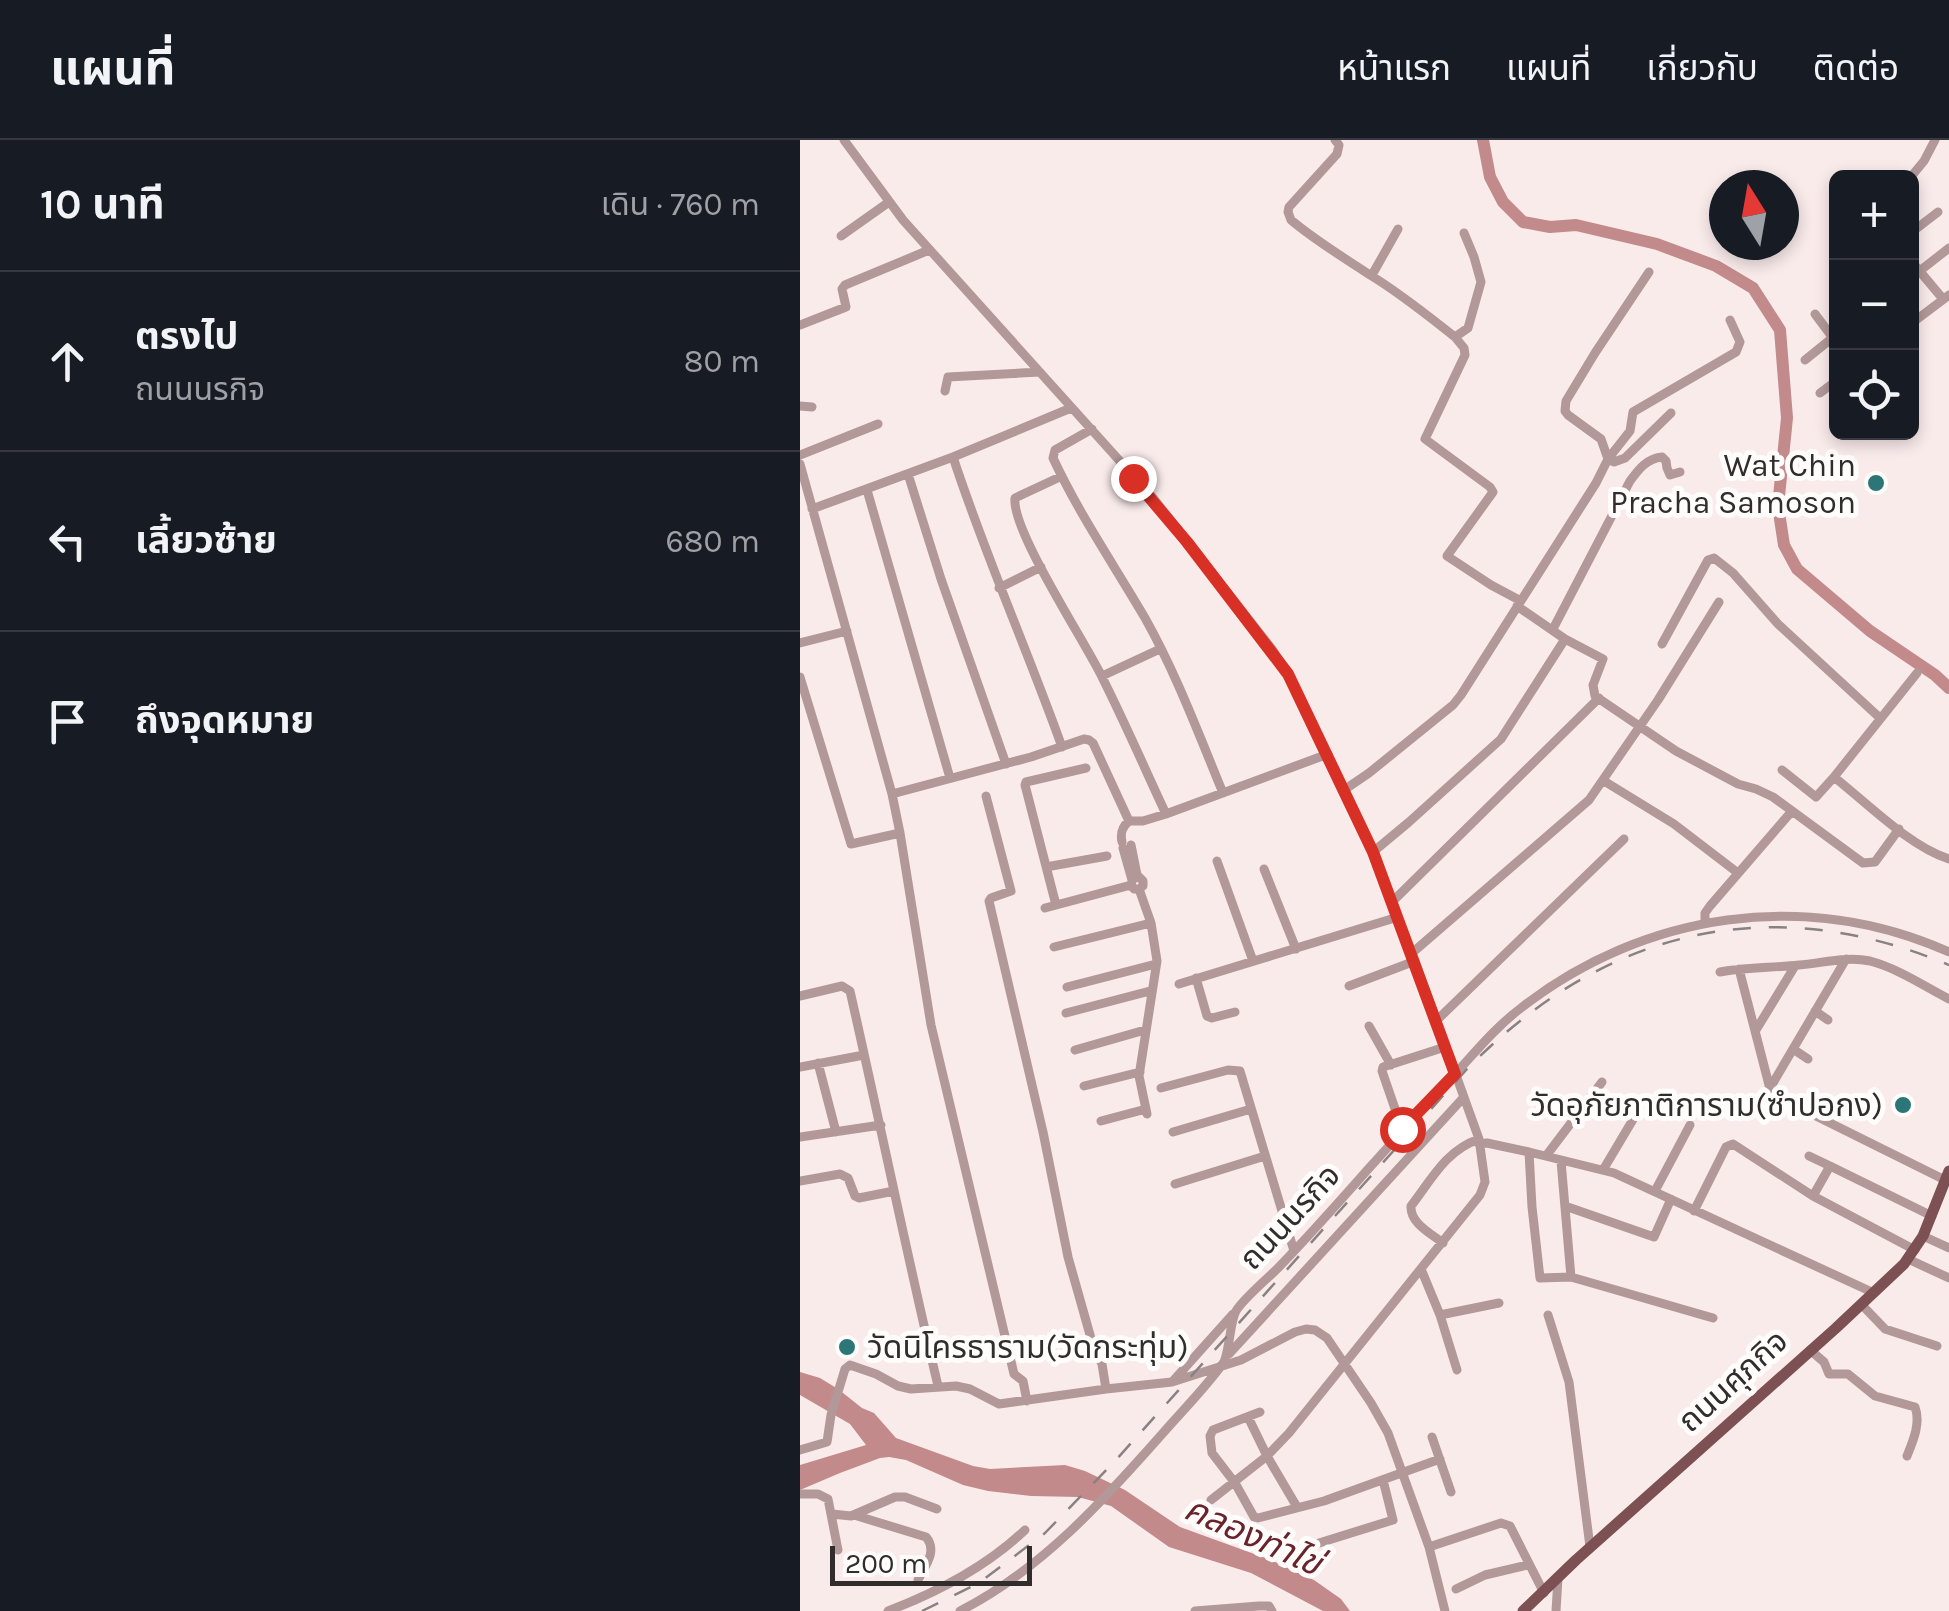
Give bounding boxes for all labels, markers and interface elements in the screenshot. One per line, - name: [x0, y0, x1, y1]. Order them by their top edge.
- text: แผนที่: [50, 40, 175, 96]
- text: หน้าแรก: [1337, 48, 1451, 89]
- text: แผนที่: [1506, 48, 1591, 89]
- text: เกี่ยวกับ: [1646, 48, 1758, 89]
- text: ติดต่อ: [1813, 48, 1899, 89]
- north arrow: [1709, 170, 1799, 260]
- map controls: [1829, 170, 1919, 440]
- button: +: [1829, 170, 1919, 260]
- text: 10 นาที: [40, 179, 165, 229]
- text: เดิน · 760 m: [601, 186, 760, 223]
- button: −: [1829, 260, 1919, 350]
- text: ตรงไป: [135, 314, 238, 359]
- icon: ahead: [40, 334, 95, 389]
- text: 80 m: [684, 343, 760, 380]
- button: locate: [1829, 350, 1919, 440]
- text: ถนนนรกิจ: [135, 371, 265, 408]
- place label: Wat Chin Pracha Samoson: [1610, 447, 1856, 521]
- route end: [1111, 456, 1157, 502]
- marker: Wat Chin Pracha Samoson: [1865, 472, 1887, 494]
- icon: left: [40, 514, 95, 569]
- text: เลี้ยวซ้าย: [135, 518, 277, 563]
- text: 680 m: [665, 523, 760, 560]
- icon: arrive: [40, 694, 95, 749]
- text: ถึงจุดหมาย: [135, 698, 314, 743]
- place label: วัดอุภัยภาติการาม(ซำปอกง): [1530, 1087, 1883, 1124]
- marker: วัดอุภัยภาติการาม(ซำปอกง): [1892, 1094, 1914, 1116]
- route start: [1380, 1107, 1426, 1153]
- street label: ถนนนรกิจ: [1232, 1157, 1348, 1277]
- street label: ถนนศุภกิจ: [1671, 1322, 1795, 1440]
- place label: วัดนิโครธาราม(วัดกระทุ่ม): [867, 1329, 1189, 1366]
- marker: วัดนิโครธาราม(วัดกระทุ่ม): [836, 1336, 858, 1358]
- water label: คลองท่าไข่: [1178, 1488, 1332, 1586]
- scale bar: [830, 1541, 1032, 1586]
- text: 200 m: [845, 1547, 927, 1580]

